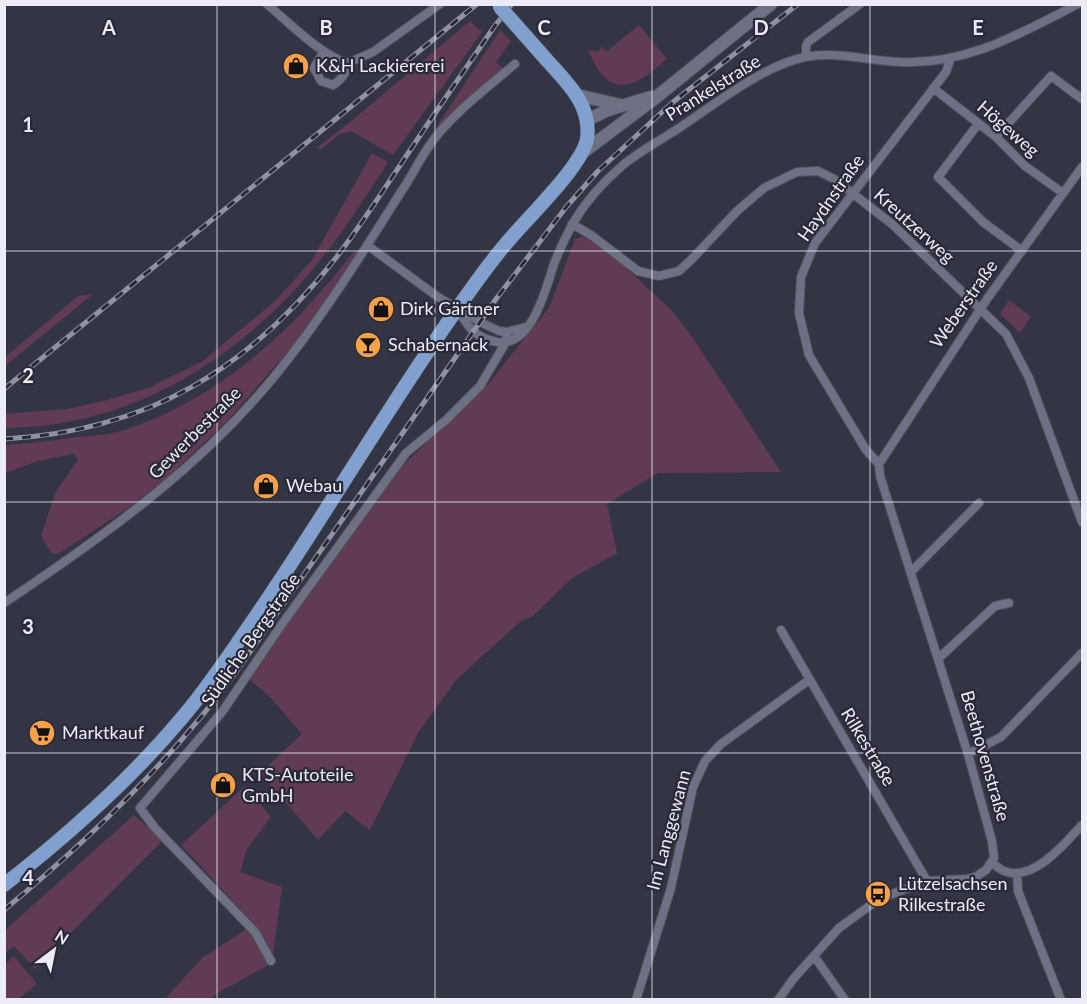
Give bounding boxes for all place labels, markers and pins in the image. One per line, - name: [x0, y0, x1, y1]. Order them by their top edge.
- shop icon: K&H Lackiererei: [281, 51, 311, 81]
- place label: K&H Lackiererei: [316, 54, 445, 76]
- shop icon: Dirk Gärtner: [366, 294, 396, 324]
- place label: Dirk Gärtner: [400, 297, 500, 319]
- bar icon: Schabernack: [353, 330, 383, 360]
- place label: Schabernack: [388, 333, 489, 355]
- shop icon: Webau: [251, 471, 281, 501]
- place label: Webau: [286, 474, 342, 496]
- supermarket icon: Marktkauf: [27, 718, 57, 748]
- place label: Marktkauf: [62, 721, 145, 743]
- place label: KTS-Autoteile GmbH: [242, 763, 353, 806]
- shop icon: KTS-Autoteile GmbH: [208, 770, 238, 800]
- place label: Lützelsachsen Rilkestraße: [898, 872, 1008, 915]
- bus stop icon: Lützelsachsen Rilkestraße: [863, 879, 893, 909]

